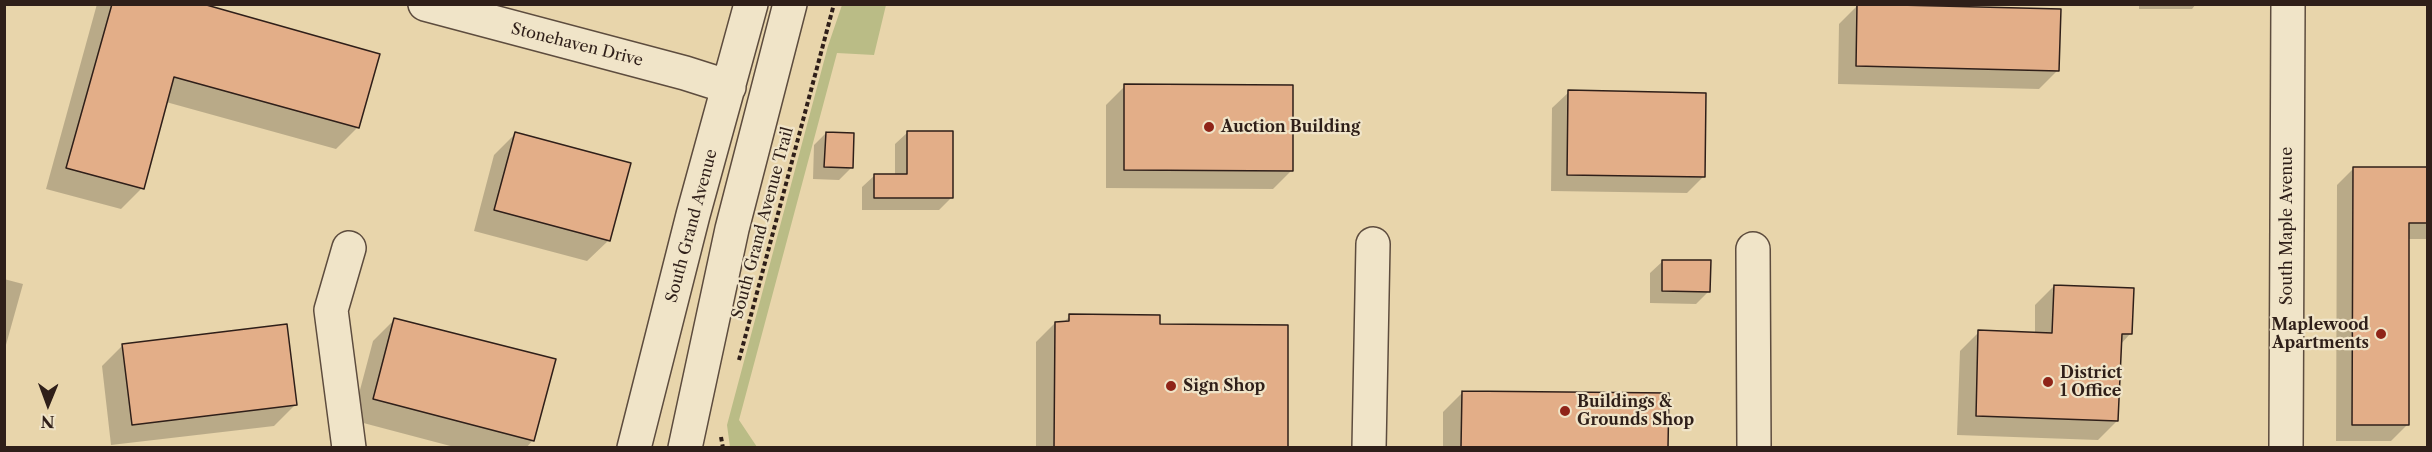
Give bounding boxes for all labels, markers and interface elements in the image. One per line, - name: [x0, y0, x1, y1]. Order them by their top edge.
- street label: Stonehaven Drive: [509, 19, 645, 71]
- place label: Auction Building: [1221, 117, 1360, 137]
- marker: Auction Building: [1202, 120, 1216, 134]
- street label: South Grand Avenue Trail: [728, 125, 798, 321]
- street label: South Grand Avenue: [662, 147, 722, 305]
- street label: South Maple Avenue: [2277, 147, 2297, 305]
- place label: Maplewood Apartments: [2271, 315, 2369, 353]
- marker: Maplewood Apartments: [2374, 327, 2388, 341]
- place label: District 1 Office: [2060, 363, 2122, 401]
- north arrow: [18, 374, 78, 434]
- marker: District 1 Office: [2041, 375, 2055, 389]
- place label: Sign Shop: [1183, 376, 1265, 396]
- marker: Sign Shop: [1164, 379, 1178, 393]
- place label: Buildings & Grounds Shop: [1577, 392, 1694, 430]
- marker: Buildings & Grounds Shop: [1558, 404, 1572, 418]
- text: N: [41, 412, 55, 432]

